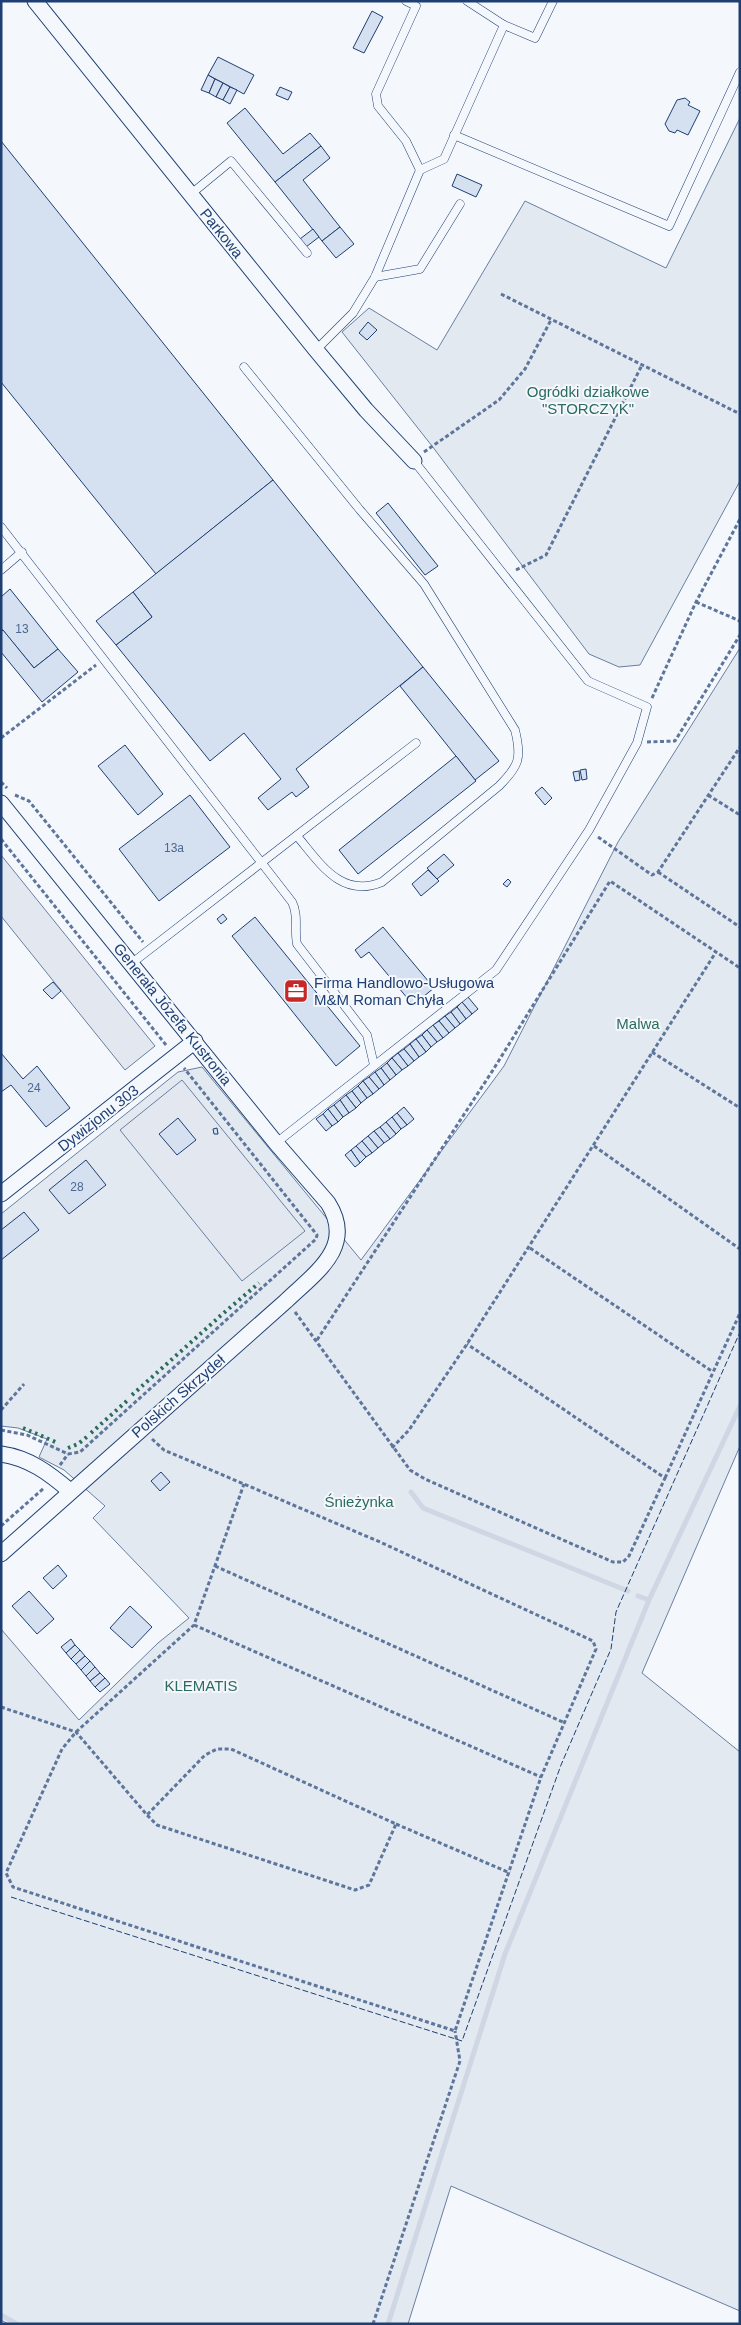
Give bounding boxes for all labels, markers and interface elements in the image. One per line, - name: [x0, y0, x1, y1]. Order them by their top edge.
- street label: Parkowa: [197, 205, 247, 262]
- park label: Ogródki działkowe "STORCZYK": [527, 383, 649, 417]
- house number: 13: [15, 622, 29, 636]
- house number: 13a: [164, 841, 184, 855]
- street label: Generała Józefa Kustronia: [111, 940, 236, 1089]
- place label: Firma Handlowo-Usługowa M&M Roman Chyła: [314, 974, 495, 1008]
- office icon: Firma Handlowo-Usługowa M&M Roman Chyła: [283, 978, 309, 1004]
- park label: Malwa: [616, 1015, 660, 1032]
- house number: 24: [27, 1081, 41, 1095]
- street label: Dywizjonu 303: [54, 1081, 142, 1155]
- house number: 28: [70, 1180, 84, 1194]
- street label: Polskich Skrzydeł: [128, 1351, 228, 1441]
- park label: Śnieżynka: [324, 1493, 394, 1510]
- park label: KLEMATIS: [164, 1677, 238, 1694]

